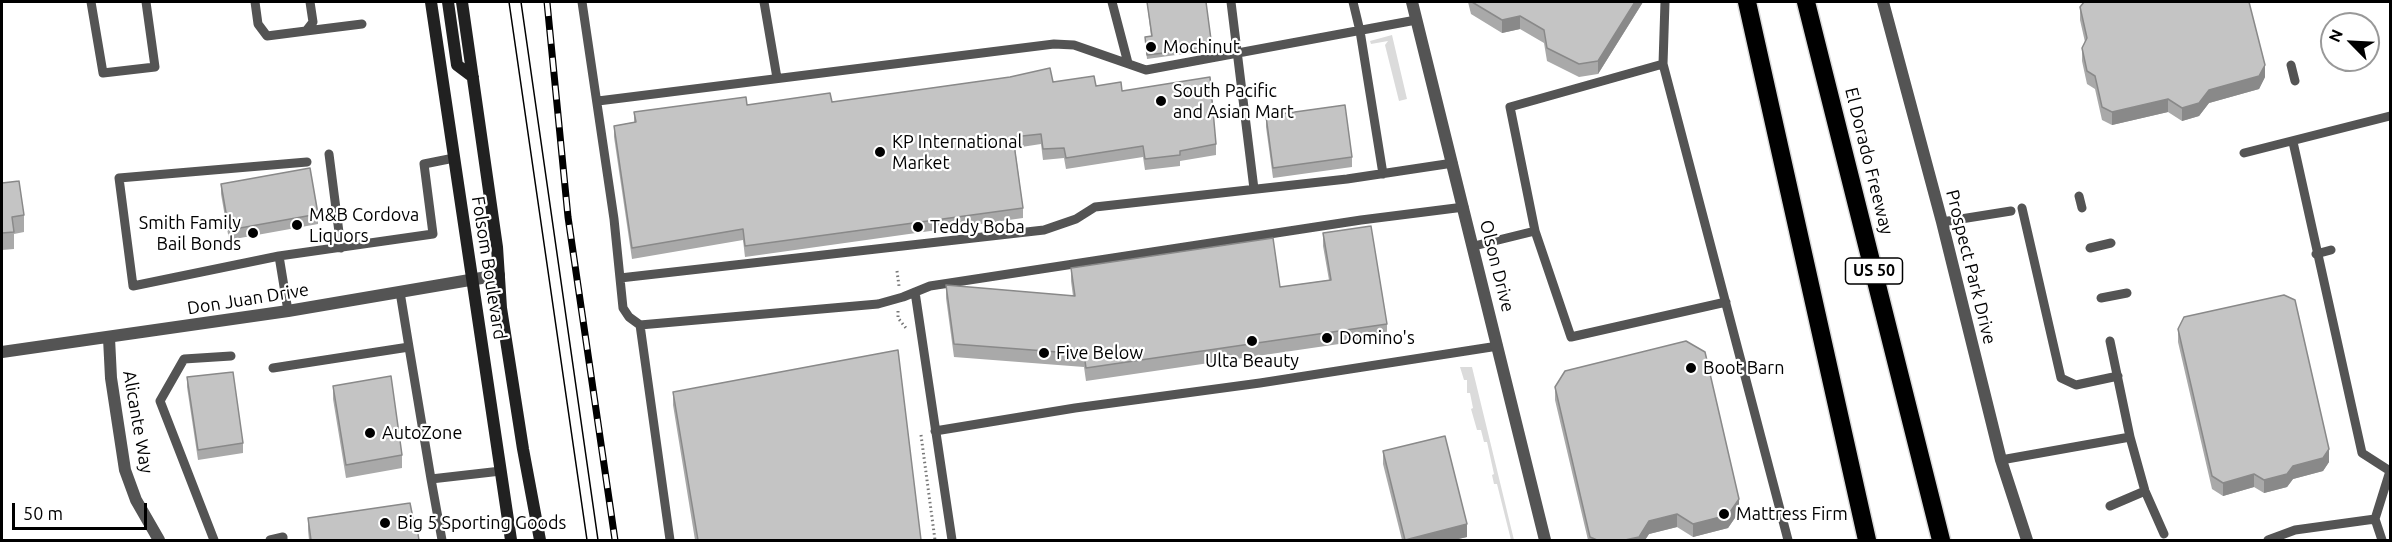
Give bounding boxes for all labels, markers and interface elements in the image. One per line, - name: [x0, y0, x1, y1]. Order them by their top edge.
- north arrow: [2320, 12, 2380, 72]
- text: N: [2325, 26, 2346, 45]
- place label: Mochinut: [1163, 36, 1240, 58]
- marker: Mochinut: [1144, 40, 1158, 54]
- place label: South Pacific and Asian Mart: [1173, 80, 1294, 122]
- street label: El Dorado Freeway: [1840, 85, 1898, 237]
- marker: South Pacific and Asian Mart: [1154, 94, 1168, 108]
- place label: KP International Market: [892, 131, 1022, 174]
- marker: KP International Market: [873, 145, 887, 159]
- street label: Prospect Park Drive: [1941, 188, 2001, 346]
- street label: Folsom Boulevard: [467, 195, 511, 341]
- place label: M&B Cordova Liquors: [309, 204, 419, 246]
- place label: Smith Family Bail Bonds: [139, 212, 241, 254]
- place label: Teddy Boba: [930, 216, 1025, 238]
- marker: M&B Cordova Liquors: [290, 218, 304, 232]
- street label: Olson Drive: [1475, 218, 1519, 314]
- marker: Teddy Boba: [911, 220, 925, 234]
- marker: Smith Family Bail Bonds: [246, 226, 260, 240]
- road number: US 50: [1846, 258, 1902, 284]
- street label: Don Juan Drive: [186, 279, 310, 319]
- place label: Domino's: [1339, 327, 1415, 349]
- marker: Domino's: [1320, 331, 1334, 345]
- marker: Ulta Beauty: [1245, 334, 1259, 348]
- place label: Five Below: [1056, 342, 1143, 364]
- marker: Five Below: [1037, 346, 1051, 360]
- place label: Ulta Beauty: [1205, 350, 1299, 372]
- place label: Boot Barn: [1703, 357, 1784, 379]
- marker: Boot Barn: [1684, 361, 1698, 375]
- street label: Alicante Way: [118, 369, 158, 475]
- place label: AutoZone: [382, 422, 462, 444]
- marker: AutoZone: [363, 426, 377, 440]
- scale bar: [15, 491, 150, 529]
- text: 50 m: [23, 503, 63, 523]
- place label: Mattress Firm: [1736, 503, 1848, 525]
- marker: Mattress Firm: [1717, 507, 1731, 521]
- place label: Big 5 Sporting Goods: [397, 512, 566, 534]
- marker: Big 5 Sporting Goods: [378, 516, 392, 530]

